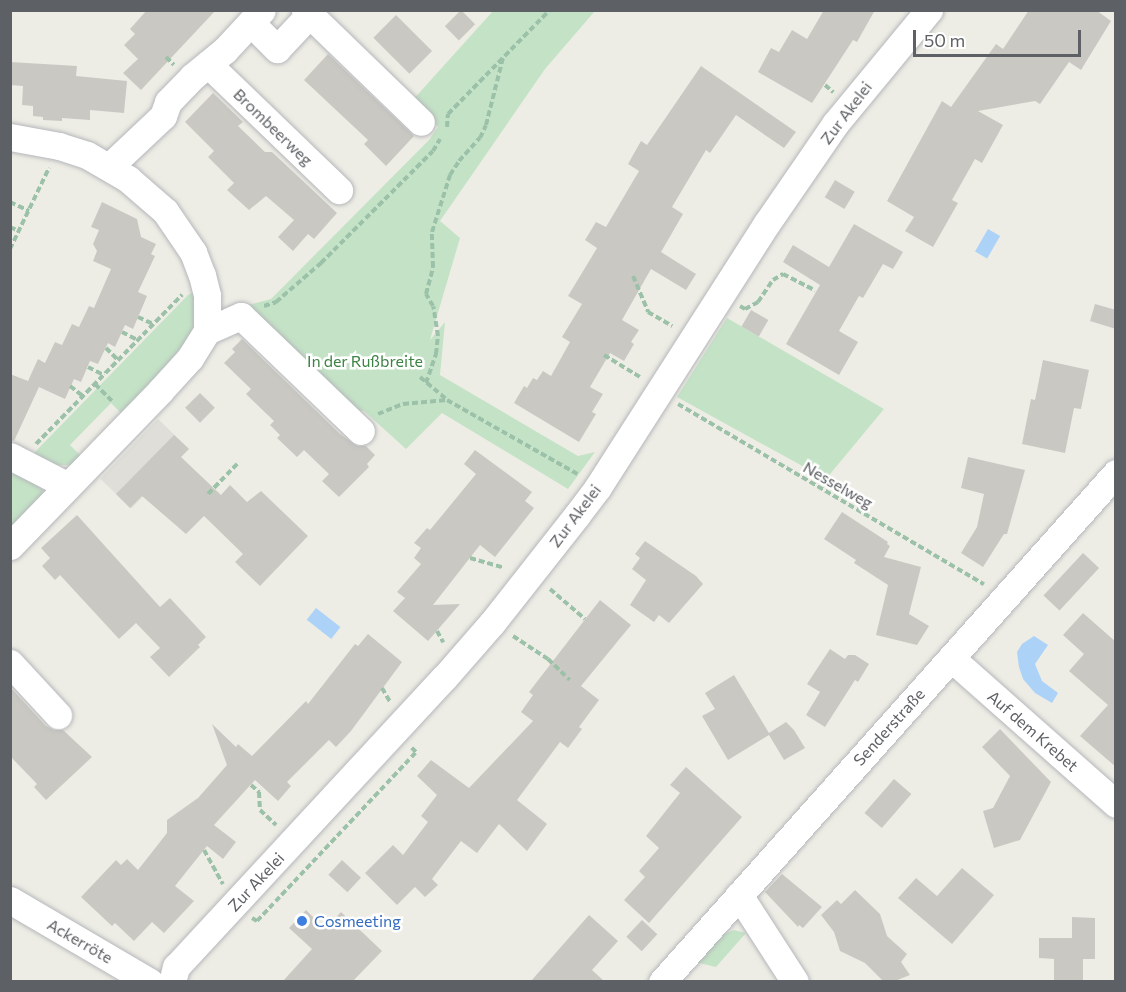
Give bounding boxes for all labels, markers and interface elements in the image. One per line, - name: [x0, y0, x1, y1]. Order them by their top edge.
- scale bar: [916, 18, 1084, 56]
- text: 50 m: [924, 29, 965, 51]
- street label: Zur Akelei: [816, 78, 876, 148]
- street label: Brombeerweg: [230, 85, 316, 169]
- park label: In der Rußbreite: [307, 351, 423, 371]
- street label: Nesselweg: [800, 457, 876, 513]
- street label: Zur Akelei: [545, 481, 605, 551]
- street label: Senderstraße: [849, 684, 929, 770]
- street label: Auf dem Krebet: [984, 687, 1082, 775]
- street label: Zur Akelei: [224, 849, 288, 915]
- place label: Cosmeeting: [314, 911, 401, 931]
- marker: Cosmeeting: [295, 914, 309, 928]
- street label: Ackerröte: [44, 915, 116, 967]

